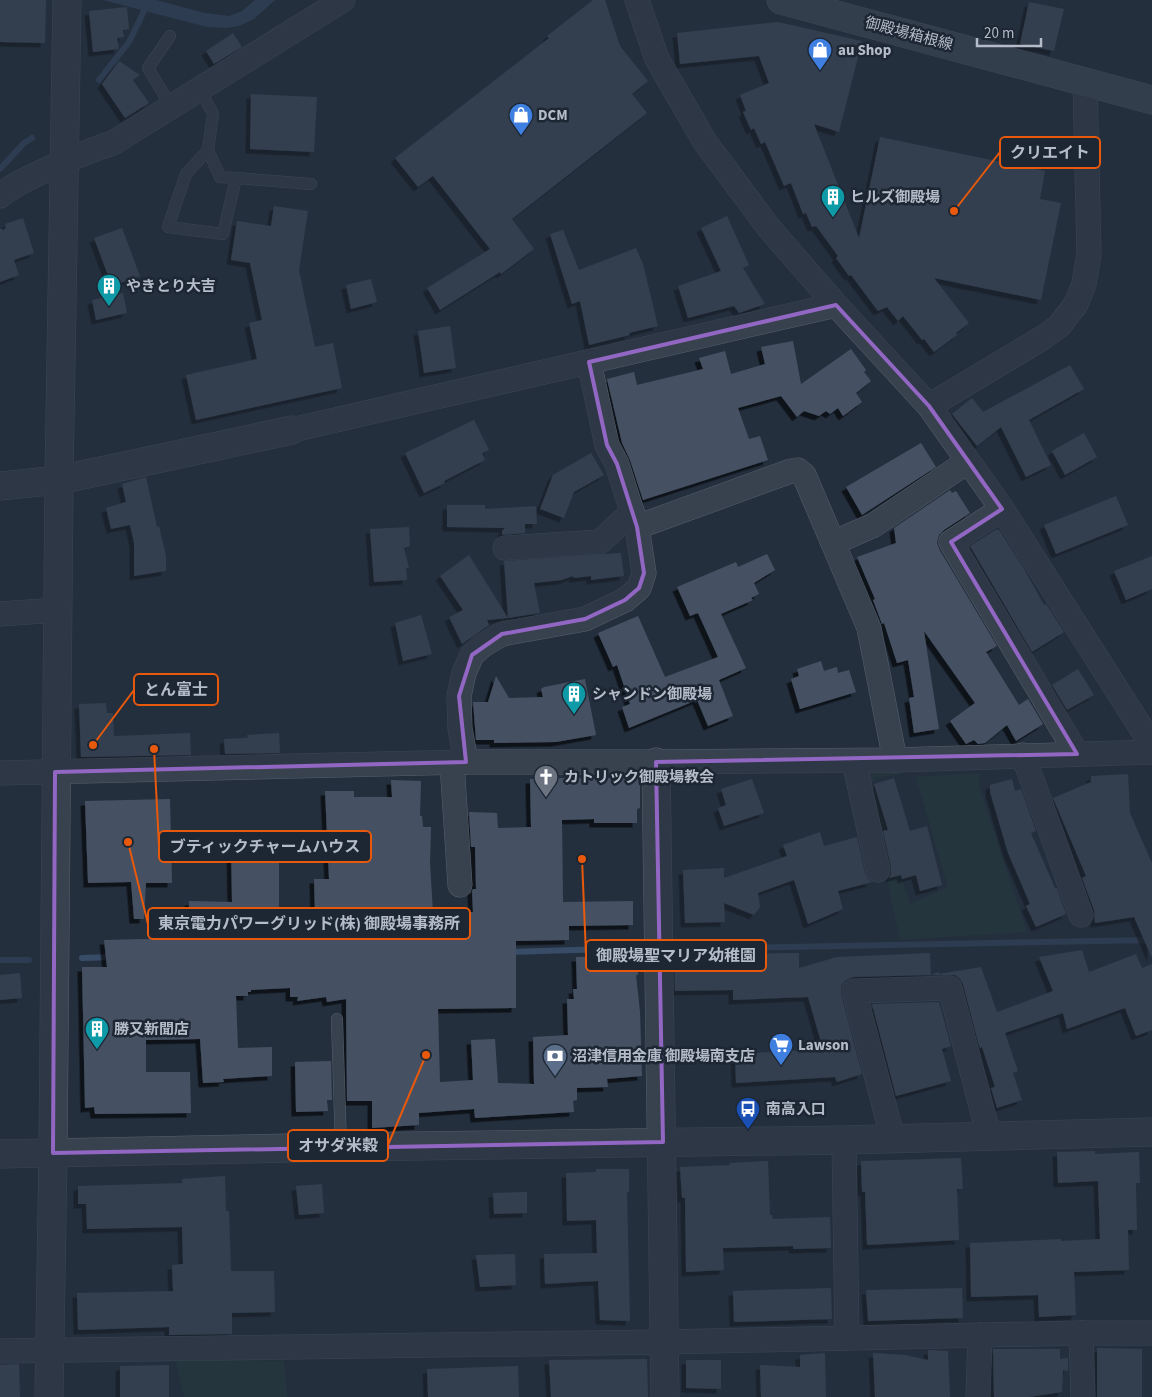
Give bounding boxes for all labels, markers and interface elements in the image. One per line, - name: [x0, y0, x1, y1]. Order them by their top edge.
- street label: 御殿場箱根線: [863, 12, 955, 56]
- scale bar: [977, 15, 1041, 47]
- text: 20 m: [984, 23, 1014, 44]
- shop icon: au Shop: [807, 37, 833, 71]
- place label: au Shop: [838, 40, 892, 61]
- shop icon: DCM: [508, 102, 534, 136]
- place label: DCM: [538, 105, 568, 126]
- callout: クリエイト: [1000, 137, 1100, 168]
- text: クリエイト: [1010, 142, 1090, 164]
- building icon: ヒルズ御殿場: [820, 184, 846, 218]
- place label: ヒルズ御殿場: [850, 187, 940, 208]
- building icon: やきとり大吉: [96, 273, 122, 307]
- place label: やきとり大吉: [126, 276, 216, 297]
- callout: とん富士: [134, 674, 218, 705]
- text: とん富士: [144, 679, 208, 701]
- building icon: シャンドン御殿場: [561, 681, 587, 715]
- place label: シャンドン御殿場: [592, 684, 712, 705]
- church icon: カトリック御殿場教会: [533, 764, 559, 798]
- place label: カトリック御殿場教会: [564, 767, 714, 788]
- callout: ブティックチャームハウス: [159, 831, 371, 862]
- text: ブティックチャームハウス: [170, 836, 360, 858]
- callout: 東京電力パワーグリッド(株) 御殿場事務所: [148, 908, 470, 939]
- text: 東京電力パワーグリッド(株) 御殿場事務所: [158, 913, 460, 935]
- callout: 御殿場聖マリア幼稚園: [586, 940, 766, 971]
- text: 御殿場聖マリア幼稚園: [596, 945, 756, 967]
- building icon: 勝又新聞店: [84, 1016, 110, 1050]
- place label: 勝又新聞店: [114, 1019, 189, 1040]
- supermarket icon: Lawson: [768, 1032, 794, 1066]
- place label: Lawson: [798, 1035, 849, 1056]
- bank icon: 沼津信用金庫 御殿場南支店: [542, 1043, 568, 1077]
- place label: 沼津信用金庫 御殿場南支店: [572, 1046, 755, 1067]
- bus stop icon: 南高入口: [735, 1096, 761, 1130]
- place label: 南高入口: [766, 1099, 826, 1120]
- callout: オサダ米穀: [288, 1130, 388, 1161]
- text: オサダ米穀: [298, 1135, 378, 1157]

